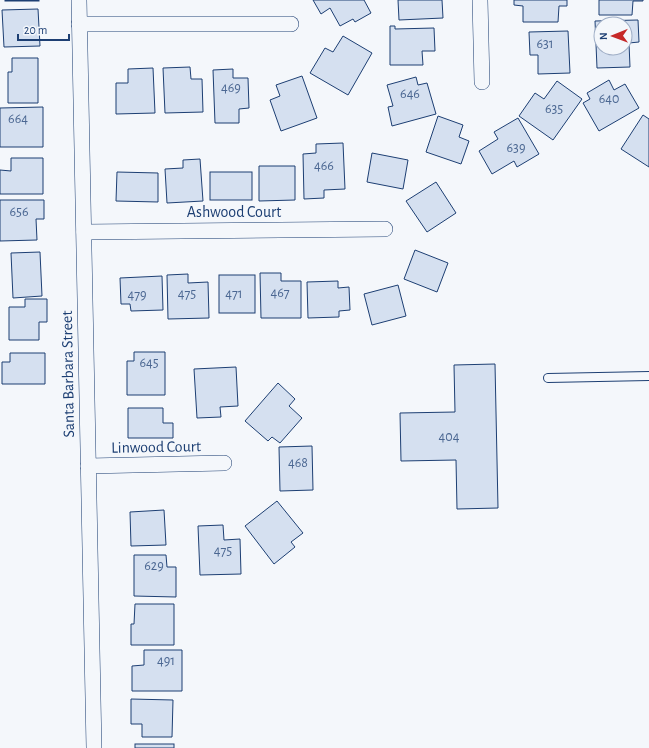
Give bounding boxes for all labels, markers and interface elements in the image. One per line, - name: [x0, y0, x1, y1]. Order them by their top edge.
- scale bar: [18, 16, 69, 42]
- north arrow: [593, 16, 633, 56]
- text: 20 m: [24, 24, 47, 36]
- text: N: [598, 32, 609, 40]
- house number: 631: [536, 37, 554, 51]
- house number: 469: [221, 81, 241, 95]
- house number: 646: [400, 87, 420, 101]
- house number: 640: [599, 92, 619, 106]
- house number: 635: [545, 102, 563, 116]
- house number: 664: [8, 112, 28, 126]
- house number: 639: [507, 141, 525, 155]
- house number: 466: [314, 159, 334, 173]
- street label: Ashwood Court: [187, 204, 281, 220]
- house number: 656: [9, 205, 29, 219]
- house number: 467: [270, 286, 290, 300]
- house number: 475: [178, 287, 196, 301]
- house number: 471: [225, 287, 243, 301]
- house number: 479: [127, 288, 147, 302]
- street label: Santa Barbara Street: [59, 310, 77, 438]
- house number: 645: [139, 356, 159, 370]
- house number: 404: [439, 430, 460, 444]
- street label: Linwood Court: [111, 438, 201, 456]
- house number: 468: [288, 456, 308, 470]
- house number: 475: [214, 544, 232, 558]
- house number: 629: [144, 559, 164, 573]
- house number: 491: [157, 654, 175, 668]

